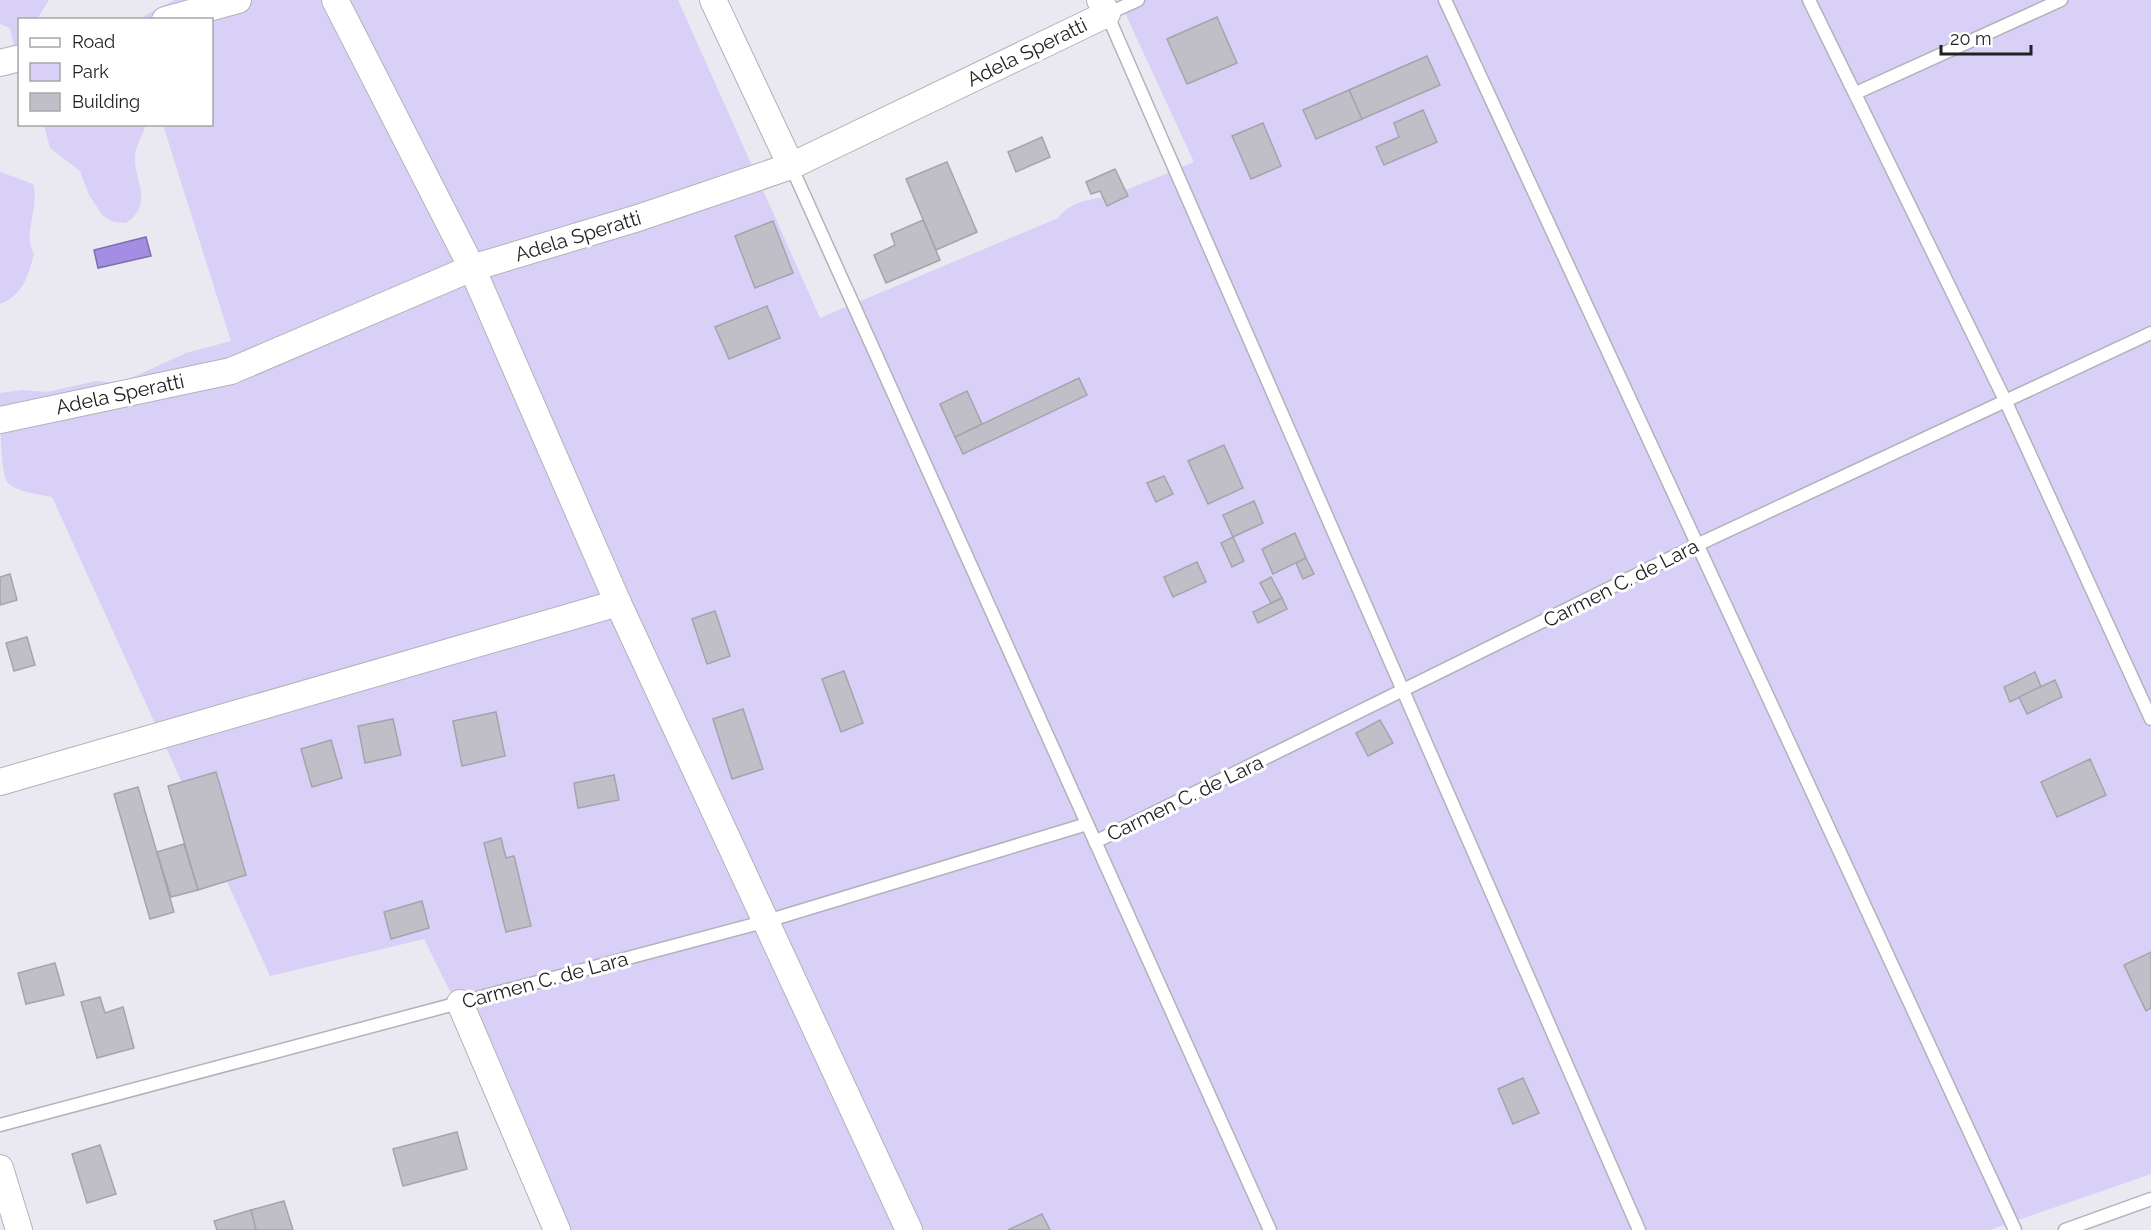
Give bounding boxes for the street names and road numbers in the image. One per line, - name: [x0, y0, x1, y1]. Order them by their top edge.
- street label: Adela Speratti: [963, 13, 1091, 91]
- street label: Adela Speratti: [512, 205, 644, 267]
- street label: Adela Speratti: [54, 369, 186, 419]
- street label: Carmen C. de Lara: [1539, 534, 1703, 632]
- street label: Carmen C. de Lara: [1103, 750, 1267, 846]
- street label: Carmen C. de Lara: [459, 946, 631, 1014]

